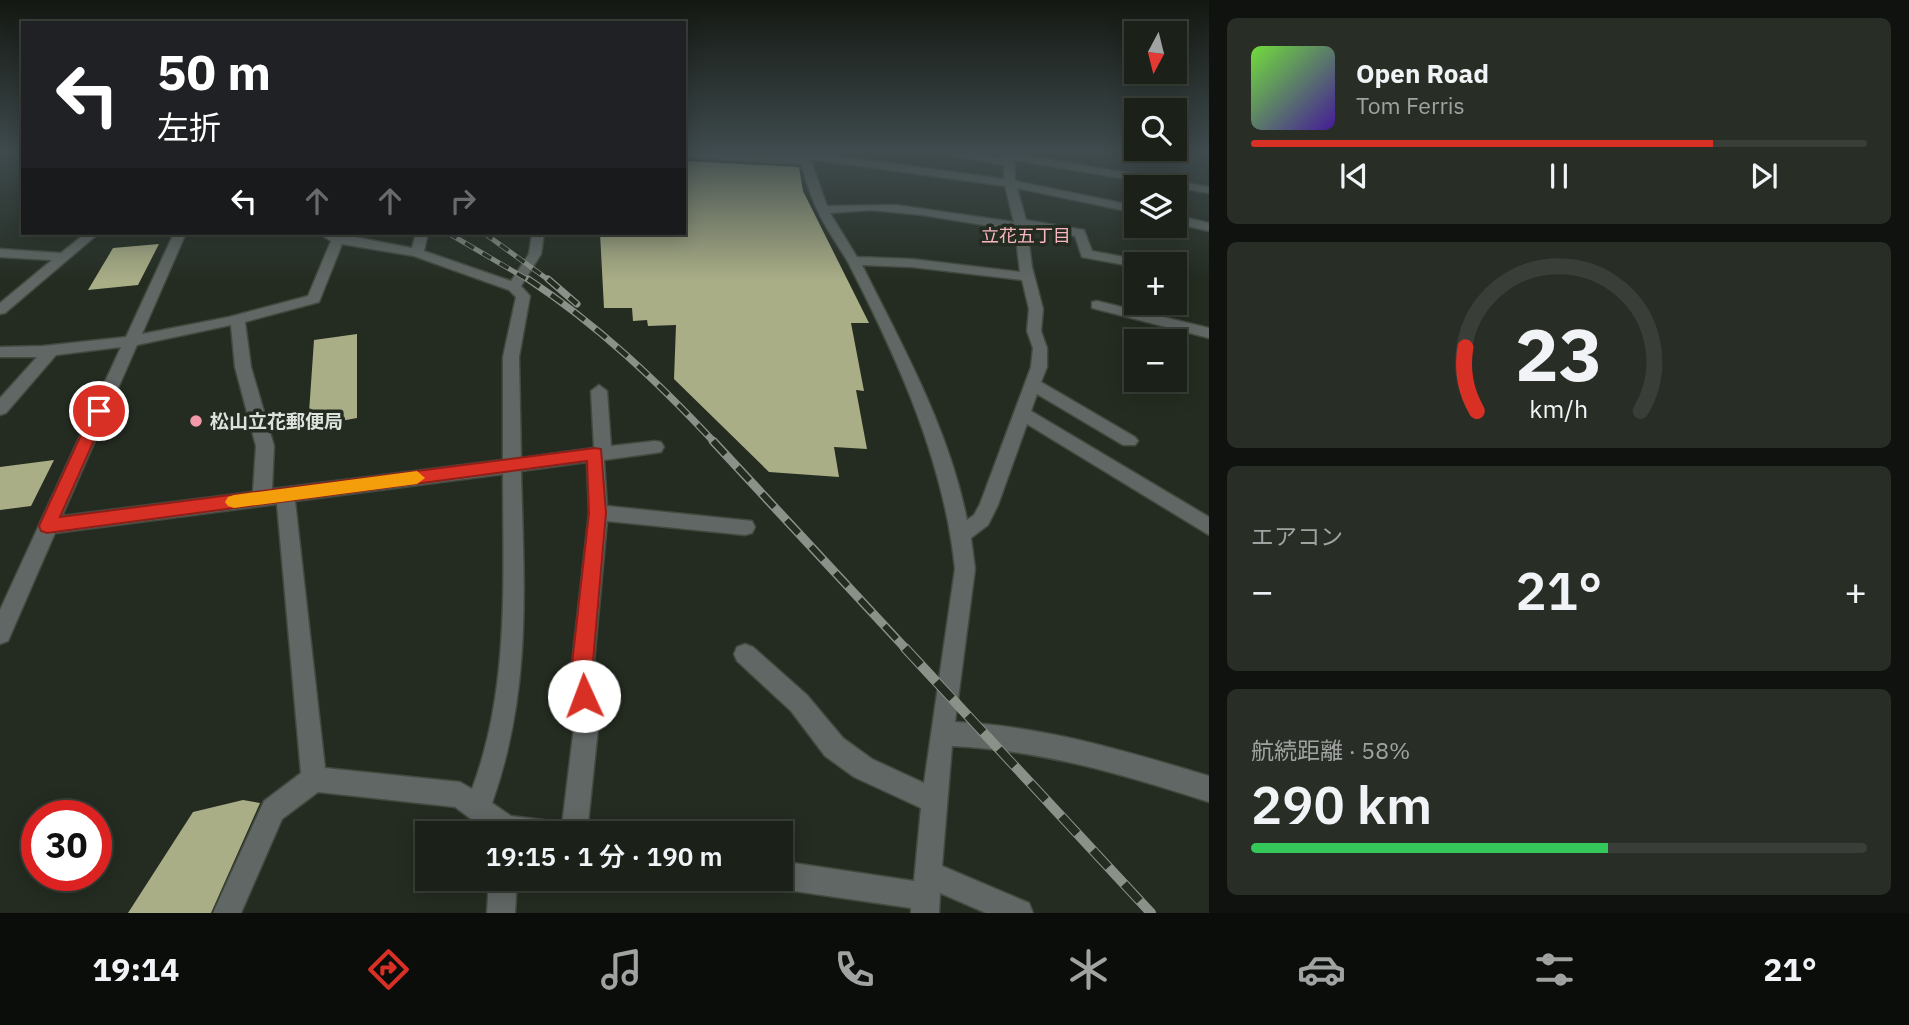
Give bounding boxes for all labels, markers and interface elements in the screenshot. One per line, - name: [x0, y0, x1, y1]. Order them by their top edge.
- north arrow: [1124, 21, 1186, 84]
- map controls: [1124, 21, 1187, 392]
- text: 50 m: [157, 40, 271, 103]
- icon: left: [42, 49, 133, 140]
- text: Open Road: [1356, 56, 1489, 90]
- text: Tom Ferris: [1356, 90, 1465, 120]
- button: search: [1124, 98, 1187, 161]
- text: 左折: [157, 106, 221, 148]
- icon: previous: [1335, 157, 1373, 195]
- icon: pause: [1540, 157, 1578, 195]
- icon: next: [1745, 157, 1783, 195]
- button: layers: [1124, 175, 1187, 238]
- icon: left: [225, 182, 263, 220]
- icon: ahead: [298, 182, 336, 220]
- icon: ahead: [371, 182, 409, 220]
- icon: right: [444, 182, 482, 220]
- district label: 立花五丁目: [981, 224, 1071, 247]
- button: +: [1124, 252, 1187, 315]
- text: 23: [1515, 306, 1603, 401]
- button: −: [1124, 329, 1187, 392]
- pin: [69, 381, 129, 441]
- text: km/h: [1530, 391, 1588, 424]
- icon: arrive: [80, 392, 118, 430]
- place label: 松山立花郵便局: [210, 409, 343, 433]
- marker: 松山立花郵便局: [188, 413, 204, 429]
- text: エアコン: [1251, 521, 1343, 551]
- text: 21°: [1516, 557, 1602, 624]
- text: −: [1251, 566, 1274, 615]
- text: +: [1844, 566, 1867, 615]
- position arrow: [547, 659, 621, 733]
- text: 航続距離 · 58%: [1251, 735, 1410, 765]
- text: 290 km: [1251, 771, 1432, 838]
- speed limit sign: 30: [21, 800, 112, 891]
- text: 19:15 · 1 分 · 190 m: [485, 839, 723, 873]
- icon: directions: [364, 945, 413, 994]
- icon: music: [597, 945, 646, 994]
- icon: phone: [830, 945, 879, 994]
- icon: climate: [1064, 945, 1113, 994]
- icon: car: [1297, 945, 1346, 994]
- icon: filters: [1530, 945, 1579, 994]
- text: 19:14: [92, 948, 180, 990]
- text: 21°: [1763, 948, 1817, 990]

